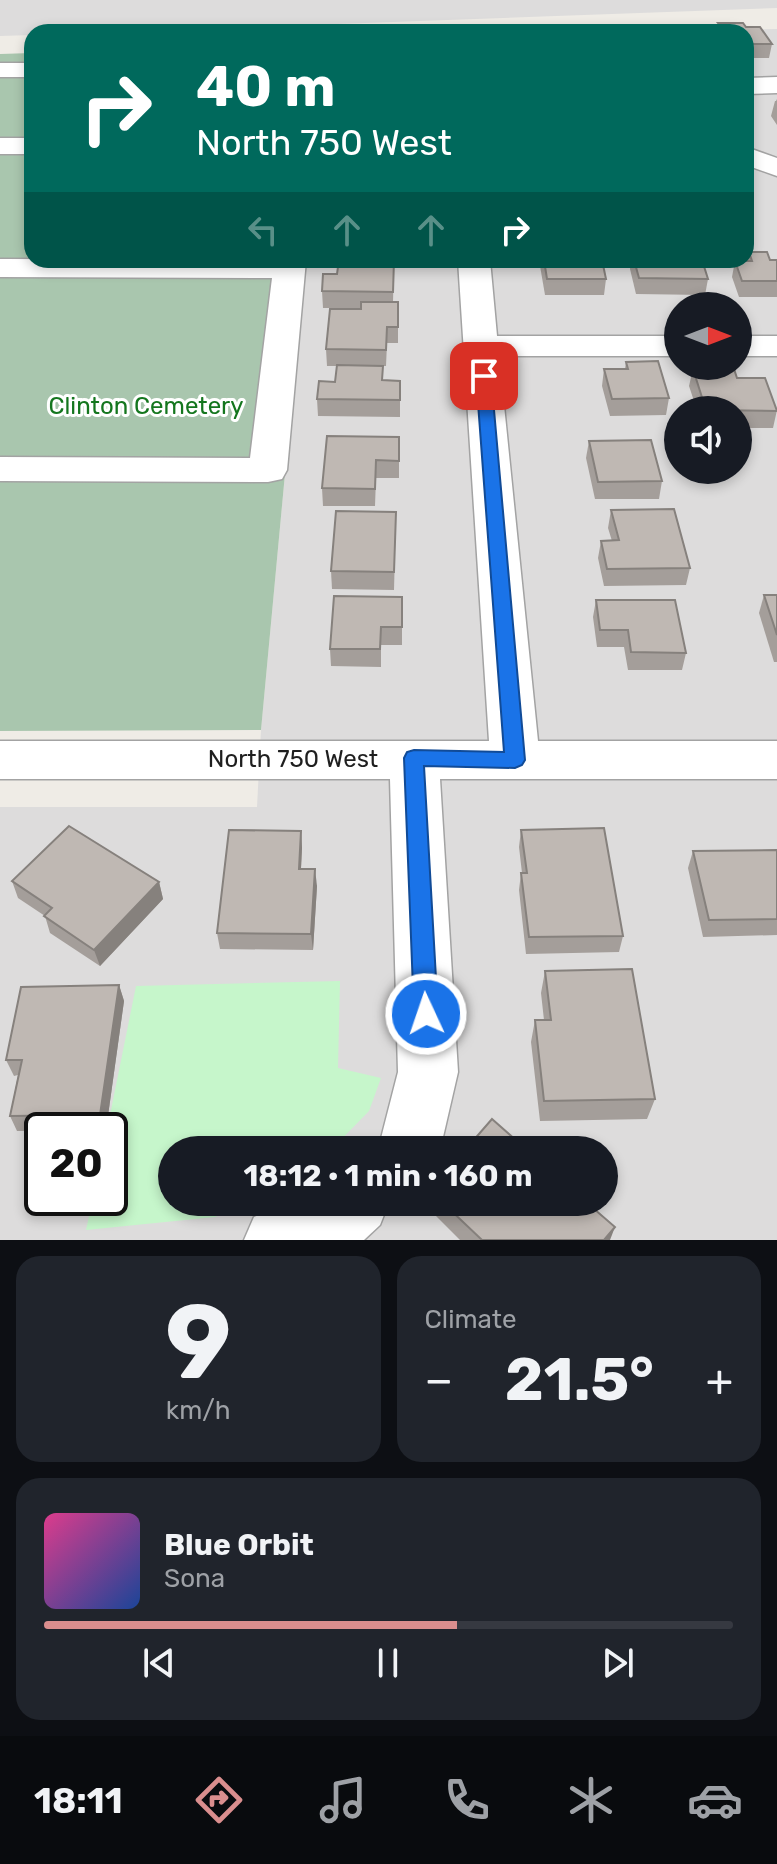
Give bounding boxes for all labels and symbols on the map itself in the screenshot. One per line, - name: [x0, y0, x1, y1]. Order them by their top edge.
- north arrow: [664, 292, 752, 380]
- pin: [450, 342, 518, 410]
- park label: Clinton Cemetery: [49, 392, 243, 420]
- street label: North 750 West: [208, 745, 378, 773]
- position arrow: [384, 972, 468, 1056]
- speed limit sign: 20: [24, 1112, 128, 1216]

